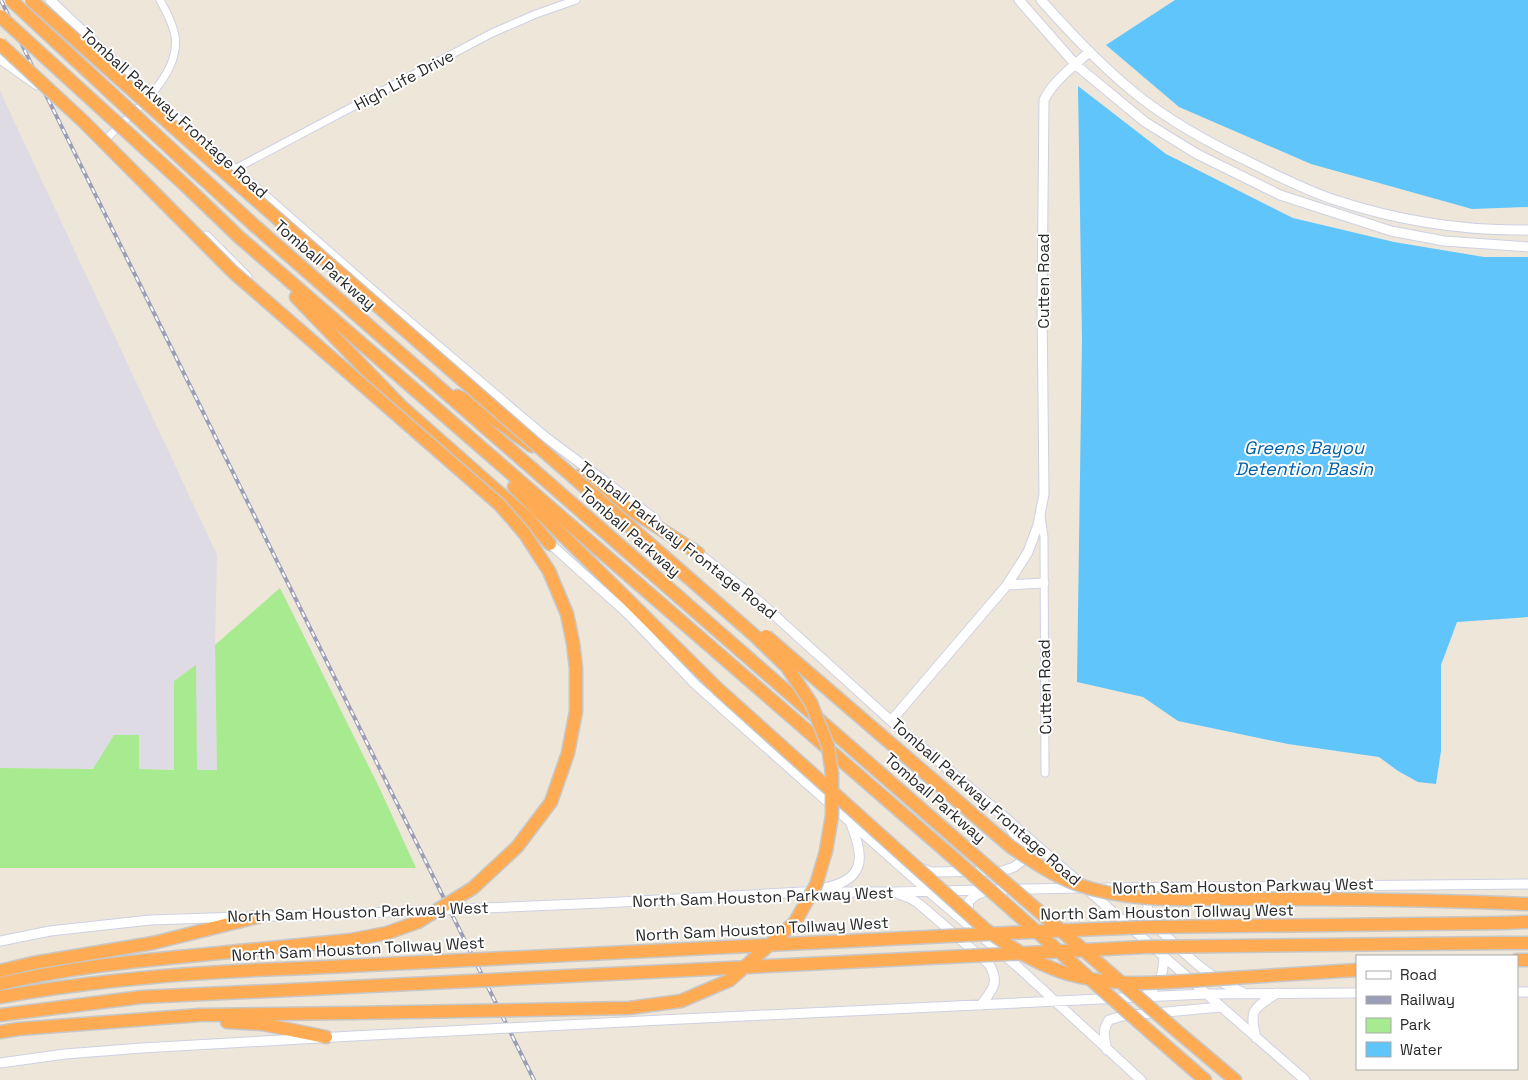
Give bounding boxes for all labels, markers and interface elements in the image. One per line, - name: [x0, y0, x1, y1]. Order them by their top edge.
- street label: Tomball Parkway Frontage Road: [76, 23, 272, 203]
- street label: High Life Drive: [351, 45, 457, 115]
- street label: Tomball Parkway: [270, 215, 380, 315]
- street label: Cutten Road: [1033, 233, 1054, 329]
- water label: Greens Bayou Detention Basin: [1235, 436, 1374, 480]
- street label: Tomball Parkway Frontage Road: [575, 456, 781, 624]
- street label: Tomball Parkway: [575, 482, 685, 582]
- street label: Cutten Road: [1034, 639, 1056, 735]
- street label: Tomball Parkway Frontage Road: [887, 714, 1085, 890]
- street label: Tomball Parkway: [880, 748, 990, 848]
- street label: North Sam Houston Parkway West: [1112, 873, 1374, 899]
- street label: North Sam Houston Parkway West: [632, 882, 894, 912]
- street label: North Sam Houston Parkway West: [227, 897, 489, 927]
- street label: North Sam Houston Tollway West: [1040, 899, 1294, 925]
- street label: North Sam Houston Tollway West: [635, 912, 889, 946]
- street label: North Sam Houston Tollway West: [231, 932, 485, 966]
- legend: [1356, 955, 1518, 1070]
- text: Road: [1400, 965, 1437, 984]
- text: Railway: [1400, 990, 1455, 1009]
- text: Park: [1400, 1015, 1431, 1034]
- text: Water: [1400, 1040, 1443, 1059]

